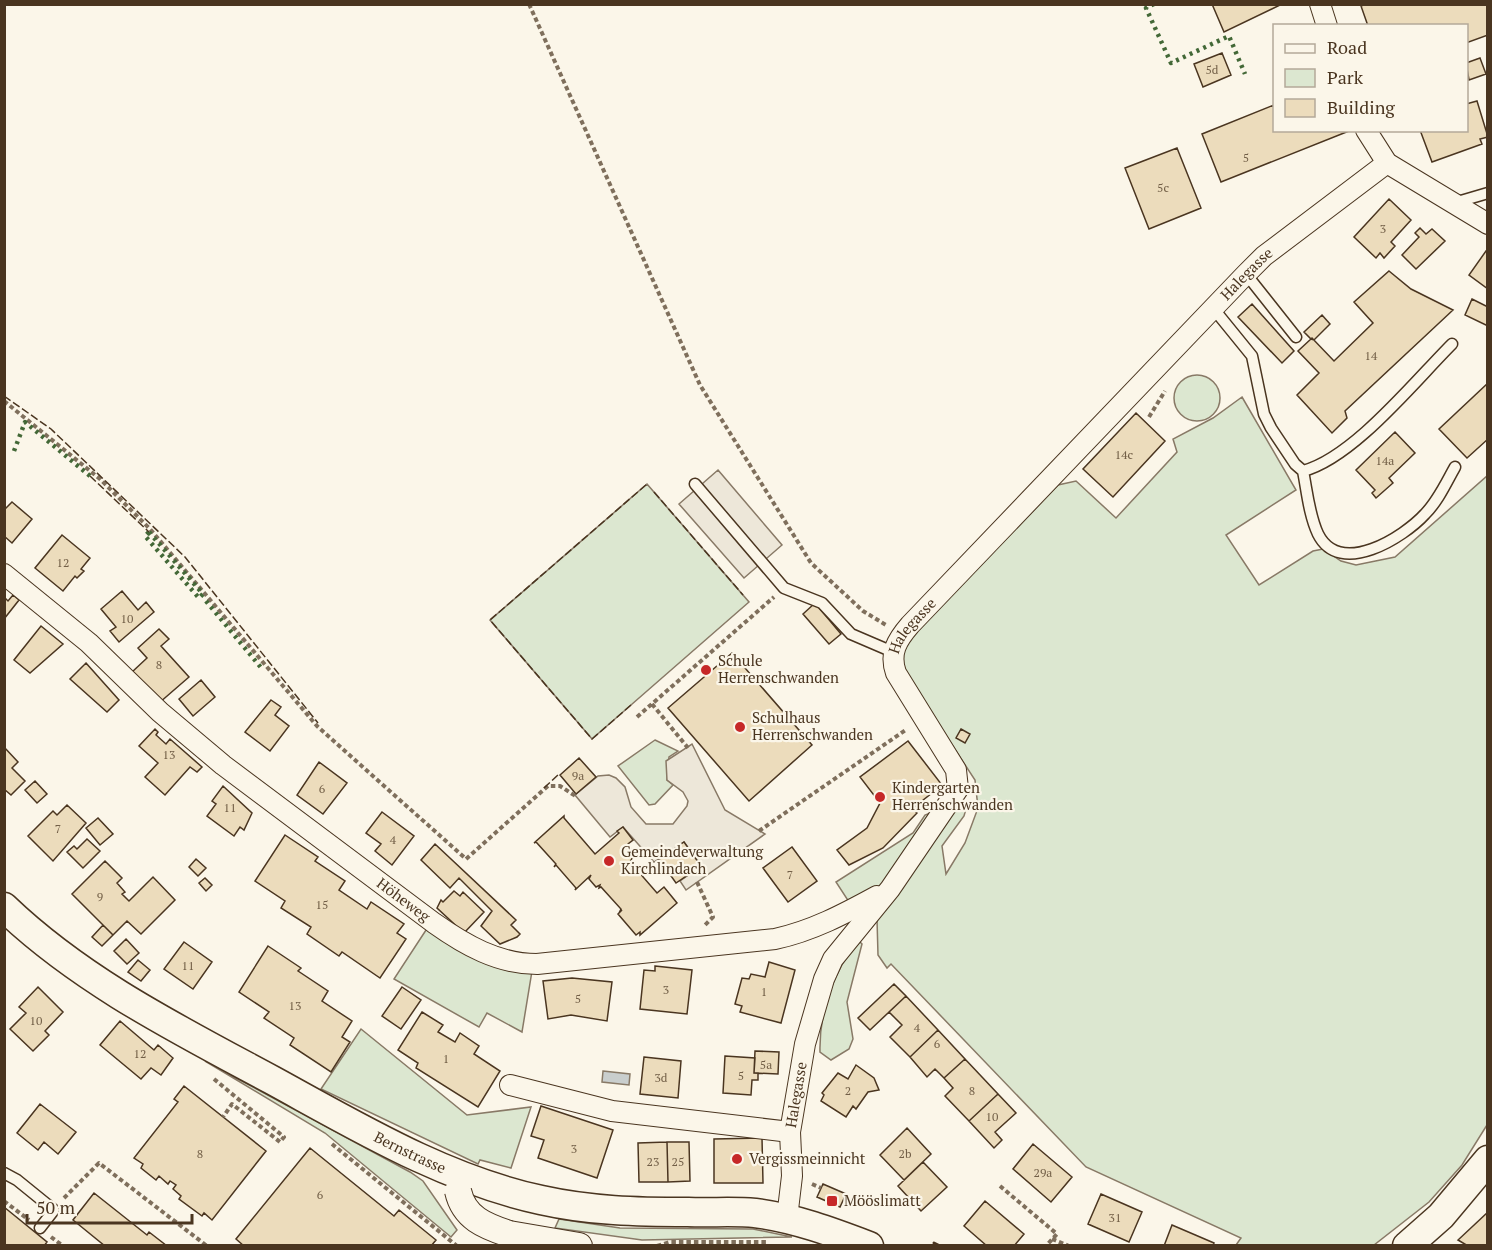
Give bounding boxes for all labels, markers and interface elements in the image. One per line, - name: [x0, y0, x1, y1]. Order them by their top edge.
- legend: [1273, 24, 1468, 132]
- text: Road: [1327, 35, 1367, 59]
- house number: 5d: [1205, 62, 1219, 77]
- text: Park: [1327, 65, 1364, 89]
- text: Building: [1327, 95, 1395, 119]
- house number: 5: [1243, 150, 1249, 165]
- house number: 5c: [1157, 180, 1169, 195]
- house number: 3: [1380, 221, 1386, 236]
- street label: Halegasse: [1215, 242, 1276, 304]
- house number: 14: [1365, 348, 1378, 363]
- house number: 14c: [1115, 447, 1134, 462]
- house number: 14a: [1376, 453, 1394, 468]
- house number: 12: [57, 555, 69, 570]
- street label: Halegasse: [883, 593, 940, 656]
- house number: 10: [121, 611, 133, 626]
- place label: Schule Herrenschwanden: [718, 650, 839, 687]
- house number: 8: [156, 657, 162, 672]
- marker: Schule Herrenschwanden: [699, 663, 713, 677]
- place label: Schulhaus Herrenschwanden: [752, 707, 873, 744]
- marker: Schulhaus Herrenschwanden: [733, 720, 747, 734]
- house number: 13: [163, 747, 175, 762]
- house number: 9a: [572, 768, 584, 783]
- place label: Kindergarten Herrenschwanden: [892, 777, 1013, 814]
- house number: 6: [319, 781, 326, 796]
- marker: Kindergarten Herrenschwanden: [873, 790, 887, 804]
- house number: 11: [224, 800, 236, 815]
- house number: 7: [55, 821, 61, 836]
- house number: 4: [390, 832, 397, 847]
- place label: Gemeindeverwaltung Kirchlindach: [621, 841, 764, 878]
- marker: Gemeindeverwaltung Kirchlindach: [602, 854, 616, 868]
- house number: 7: [787, 867, 793, 882]
- street label: Höheweg: [373, 873, 435, 926]
- house number: 9: [97, 889, 103, 904]
- house number: 15: [316, 897, 328, 912]
- house number: 11: [182, 958, 194, 973]
- house number: 3: [663, 982, 669, 997]
- house number: 1: [761, 984, 767, 999]
- house number: 5: [575, 991, 581, 1006]
- house number: 13: [289, 998, 301, 1013]
- house number: 10: [30, 1013, 42, 1028]
- house number: 4: [914, 1020, 921, 1035]
- house number: 6: [934, 1036, 941, 1051]
- house number: 12: [134, 1046, 146, 1061]
- house number: 1: [443, 1051, 449, 1066]
- house number: 5a: [760, 1057, 772, 1072]
- street label: Halegasse: [780, 1060, 811, 1129]
- house number: 5: [738, 1068, 744, 1083]
- house number: 3d: [654, 1070, 668, 1085]
- house number: 2: [845, 1083, 851, 1098]
- house number: 8: [969, 1083, 975, 1098]
- house number: 10: [986, 1109, 998, 1124]
- street label: Bernstrasse: [371, 1126, 449, 1177]
- house number: 3: [571, 1141, 577, 1156]
- house number: 8: [197, 1146, 203, 1161]
- house number: 2b: [899, 1146, 912, 1161]
- place label: Vergissmeinnicht: [749, 1148, 866, 1168]
- marker: Vergissmeinnicht: [730, 1152, 744, 1166]
- house number: 23: [647, 1154, 659, 1169]
- house number: 25: [672, 1154, 684, 1169]
- house number: 29a: [1034, 1165, 1052, 1180]
- scale bar: [27, 1187, 192, 1225]
- house number: 6: [317, 1187, 324, 1202]
- place label: Mööslimatt: [844, 1190, 921, 1210]
- marker: Mööslimatt: [825, 1194, 839, 1208]
- text: 50 m: [36, 1195, 76, 1219]
- house number: 31: [1109, 1210, 1121, 1225]

